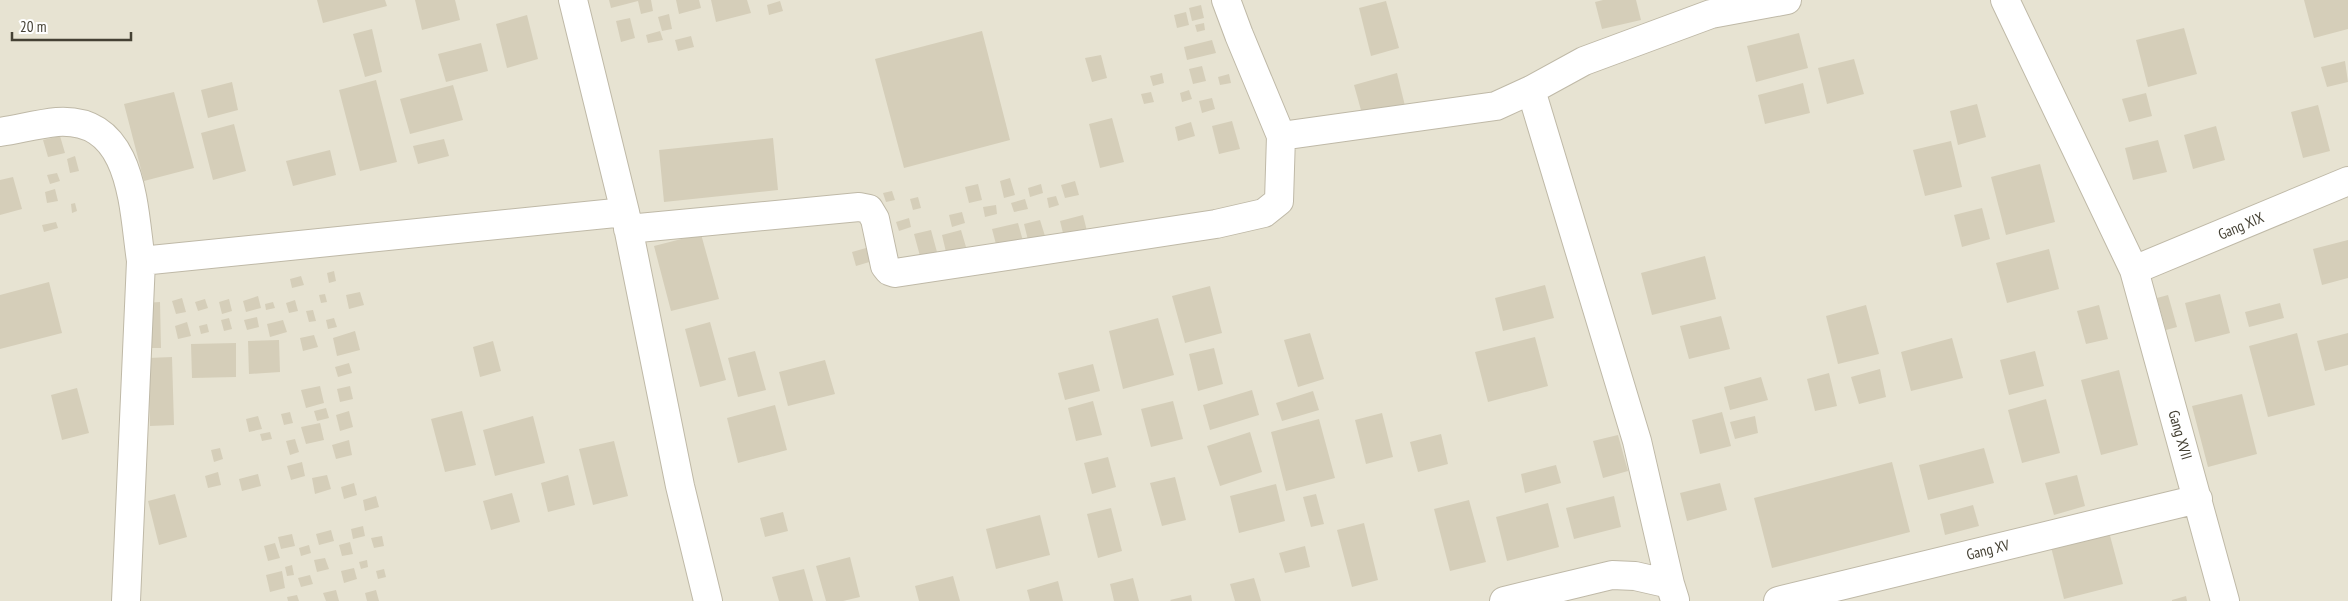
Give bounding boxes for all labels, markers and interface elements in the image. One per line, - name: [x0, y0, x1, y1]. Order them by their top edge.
- scale bar: [12, 10, 131, 42]
- text: 20 m: [20, 17, 46, 36]
- street label: Gang XIX: [2215, 207, 2267, 244]
- street label: Gang XVII: [2164, 408, 2197, 462]
- street label: Gang XV: [1964, 535, 2011, 564]

